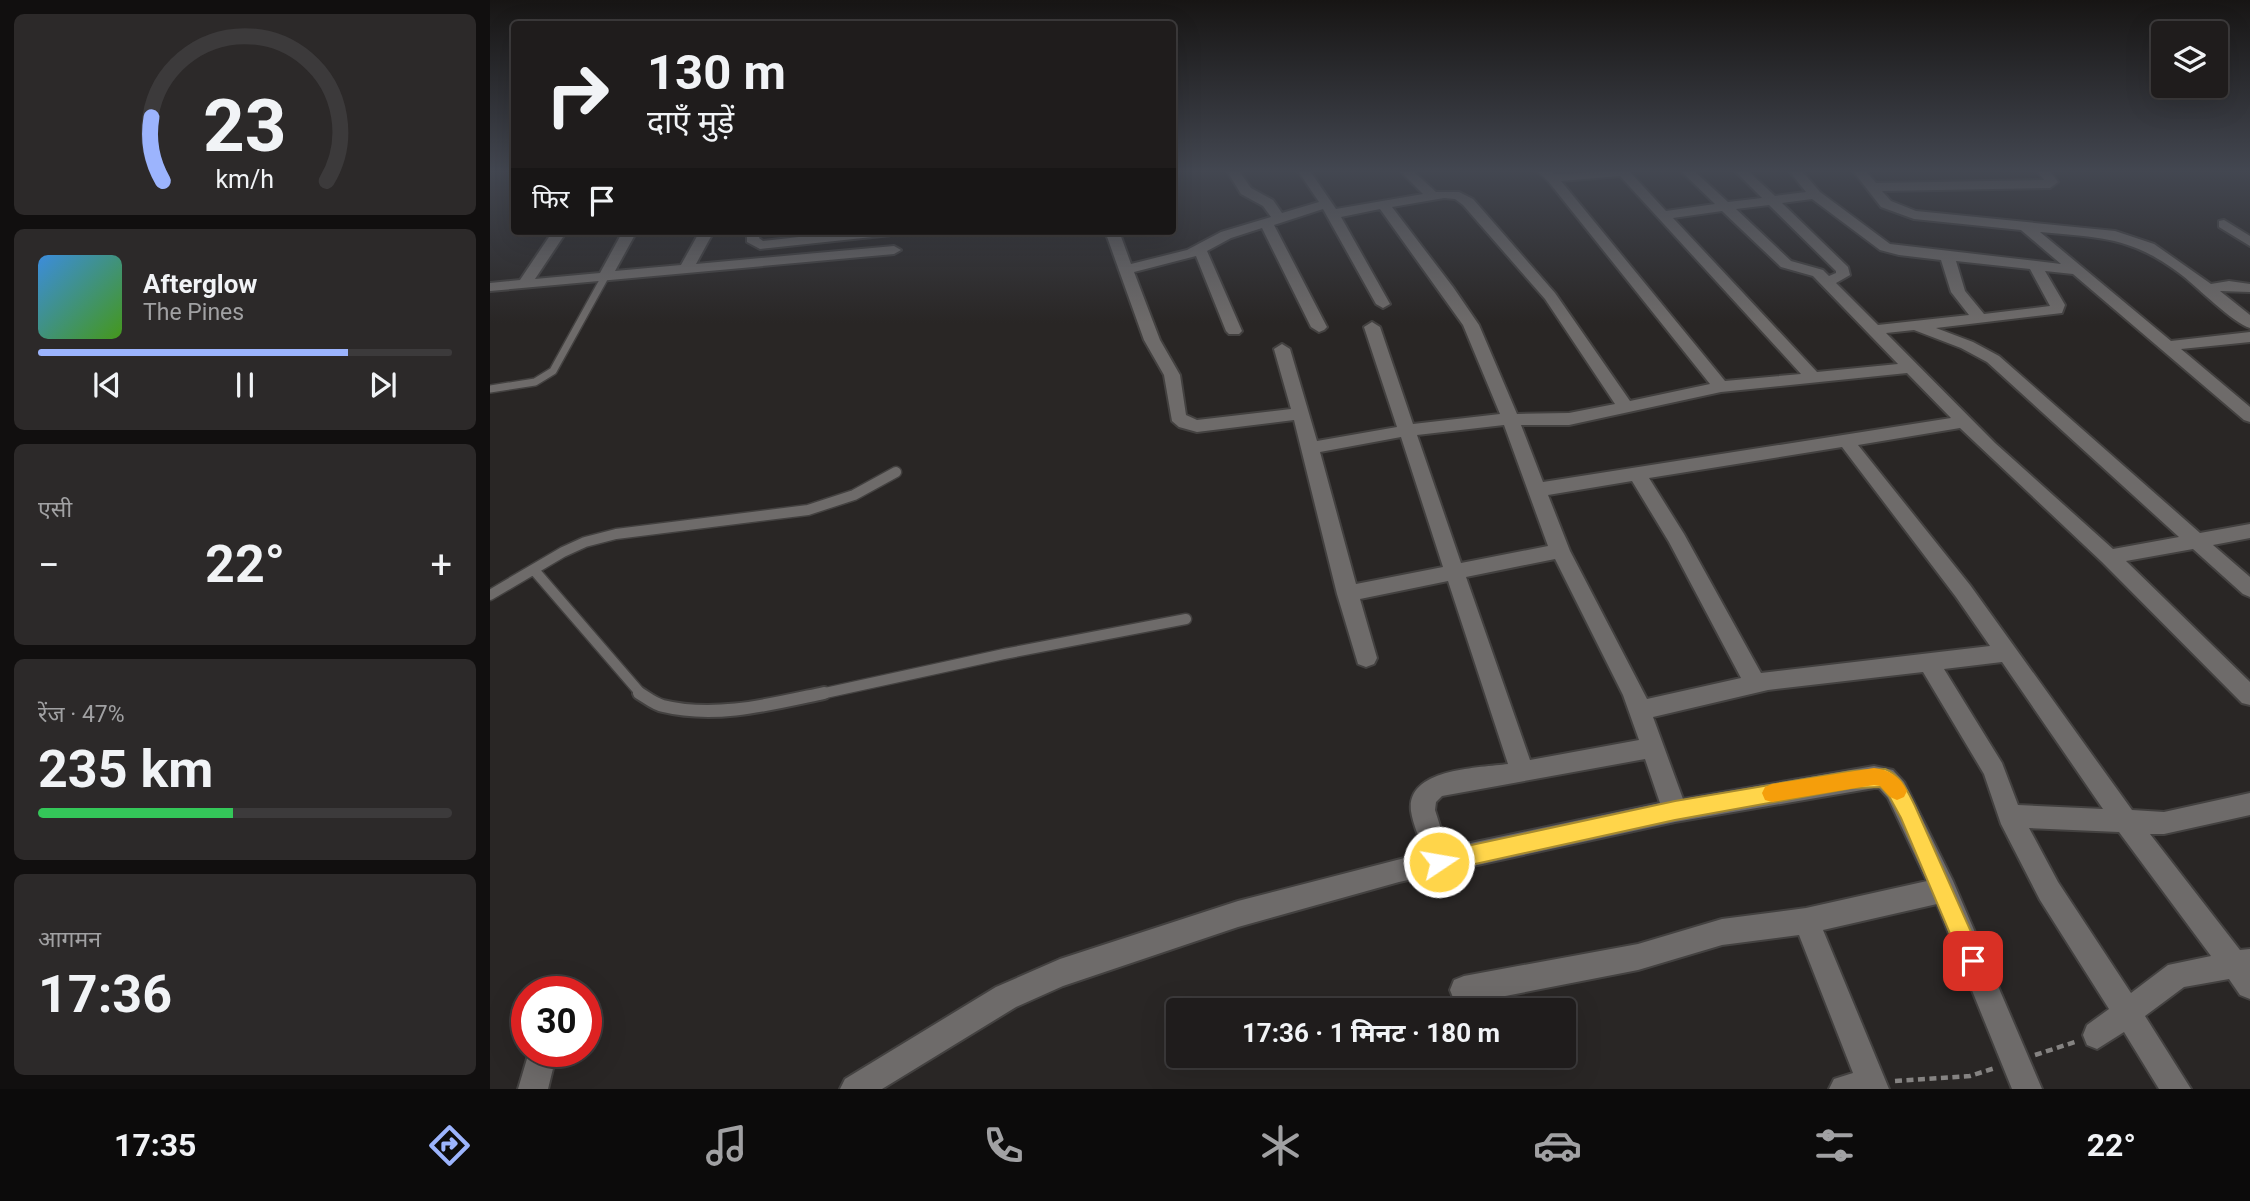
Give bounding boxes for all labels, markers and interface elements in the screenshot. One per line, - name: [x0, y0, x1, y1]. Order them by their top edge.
- map controls: [2151, 21, 2228, 98]
- button: layers: [2151, 21, 2228, 98]
- text: 130 m: [647, 44, 786, 101]
- icon: right: [532, 49, 623, 140]
- text: 23: [203, 83, 287, 169]
- text: दाएँ मुड़ें: [647, 103, 734, 141]
- text: km/h: [216, 164, 274, 193]
- icon: arrive: [583, 182, 621, 220]
- text: फिर: [532, 184, 569, 214]
- text: Afterglow: [143, 269, 257, 299]
- text: The Pines: [143, 299, 244, 326]
- icon: previous: [88, 366, 126, 404]
- icon: pause: [226, 366, 264, 404]
- icon: next: [364, 366, 402, 404]
- text: एसी: [38, 496, 72, 523]
- text: 22°: [205, 534, 285, 595]
- text: −: [38, 543, 60, 587]
- text: +: [430, 543, 452, 587]
- text: रेंज · 47%: [38, 701, 125, 728]
- text: 235 km: [38, 739, 213, 800]
- position arrow: [1402, 825, 1476, 899]
- text: आगमन: [38, 926, 101, 953]
- pin: [1943, 931, 2003, 991]
- icon: arrive: [1954, 942, 1992, 980]
- text: 17:36: [38, 964, 172, 1025]
- speed limit sign: 30: [511, 976, 602, 1067]
- text: 17:36 · 1 मिनट · 180 m: [1242, 1018, 1500, 1048]
- icon: directions: [425, 1121, 474, 1170]
- icon: music: [702, 1121, 751, 1170]
- icon: phone: [979, 1121, 1028, 1170]
- icon: climate: [1256, 1121, 1305, 1170]
- icon: car: [1533, 1121, 1582, 1170]
- icon: filters: [1810, 1121, 1859, 1170]
- text: 17:35: [114, 1126, 196, 1164]
- text: 22°: [2087, 1126, 2136, 1164]

